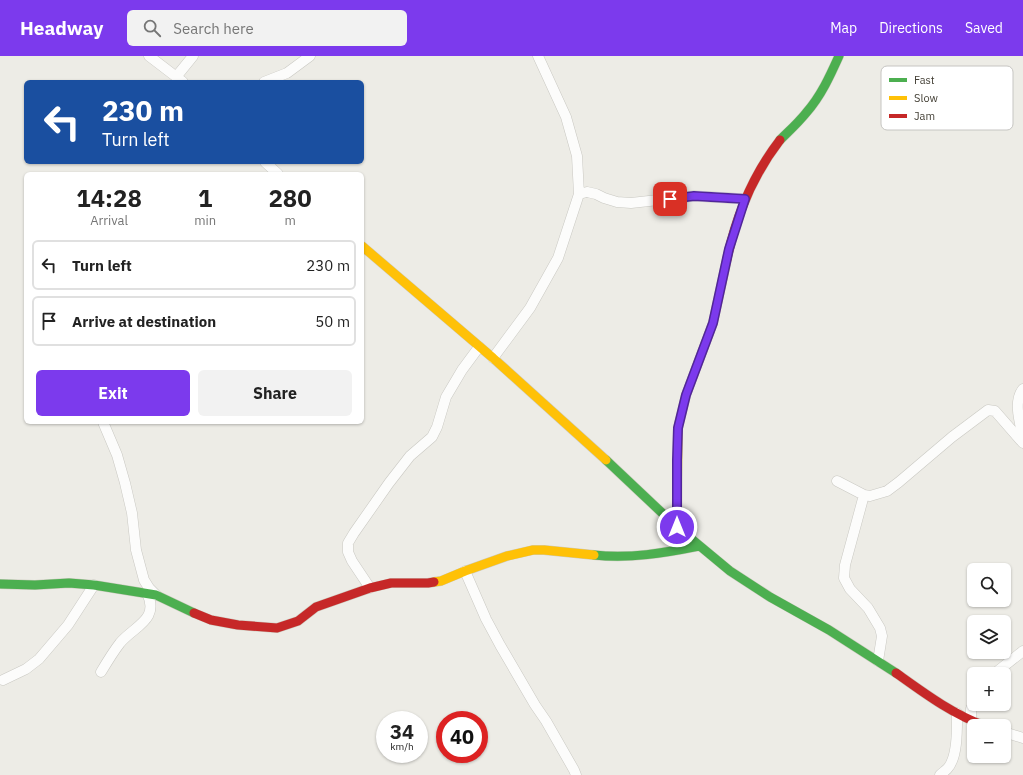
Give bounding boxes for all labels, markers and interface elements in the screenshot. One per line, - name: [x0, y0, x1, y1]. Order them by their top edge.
- search box: [127, 10, 407, 46]
- text: Headway: [20, 16, 103, 40]
- icon: search: [141, 17, 163, 39]
- text: Search here: [173, 19, 254, 38]
- text: Map: [830, 19, 857, 37]
- text: Directions: [879, 19, 943, 37]
- text: Saved: [965, 19, 1003, 37]
- legend: [881, 66, 1013, 130]
- text: Fast: [914, 73, 935, 87]
- text: Slow: [914, 91, 938, 105]
- text: 230 m: [102, 92, 184, 129]
- icon: left: [36, 96, 88, 148]
- text: Jam: [914, 109, 935, 123]
- text: Turn left: [102, 128, 170, 151]
- text: 14:28: [76, 182, 142, 214]
- text: 1: [198, 182, 212, 214]
- text: 280: [268, 182, 312, 214]
- pin: [653, 182, 687, 216]
- icon: arrive: [659, 188, 681, 210]
- text: Arrival: [90, 212, 128, 229]
- text: min: [194, 212, 216, 229]
- text: m: [284, 212, 296, 229]
- icon: left: [38, 254, 60, 276]
- text: Turn left: [72, 256, 132, 275]
- text: 230 m: [306, 256, 350, 275]
- icon: arrive: [38, 310, 60, 332]
- text: Arrive at destination: [72, 312, 216, 331]
- text: 50 m: [315, 312, 350, 331]
- button: Exit: [36, 370, 190, 416]
- button: Share: [198, 370, 352, 416]
- position arrow: [656, 506, 698, 548]
- map controls: [967, 563, 1011, 763]
- button: search: [967, 563, 1011, 607]
- button: layers: [967, 615, 1011, 659]
- button: +: [967, 667, 1011, 711]
- speed limit sign: 40: [436, 711, 488, 763]
- text: 34: [390, 718, 414, 745]
- button: −: [967, 719, 1011, 763]
- text: km/h: [390, 740, 414, 753]

